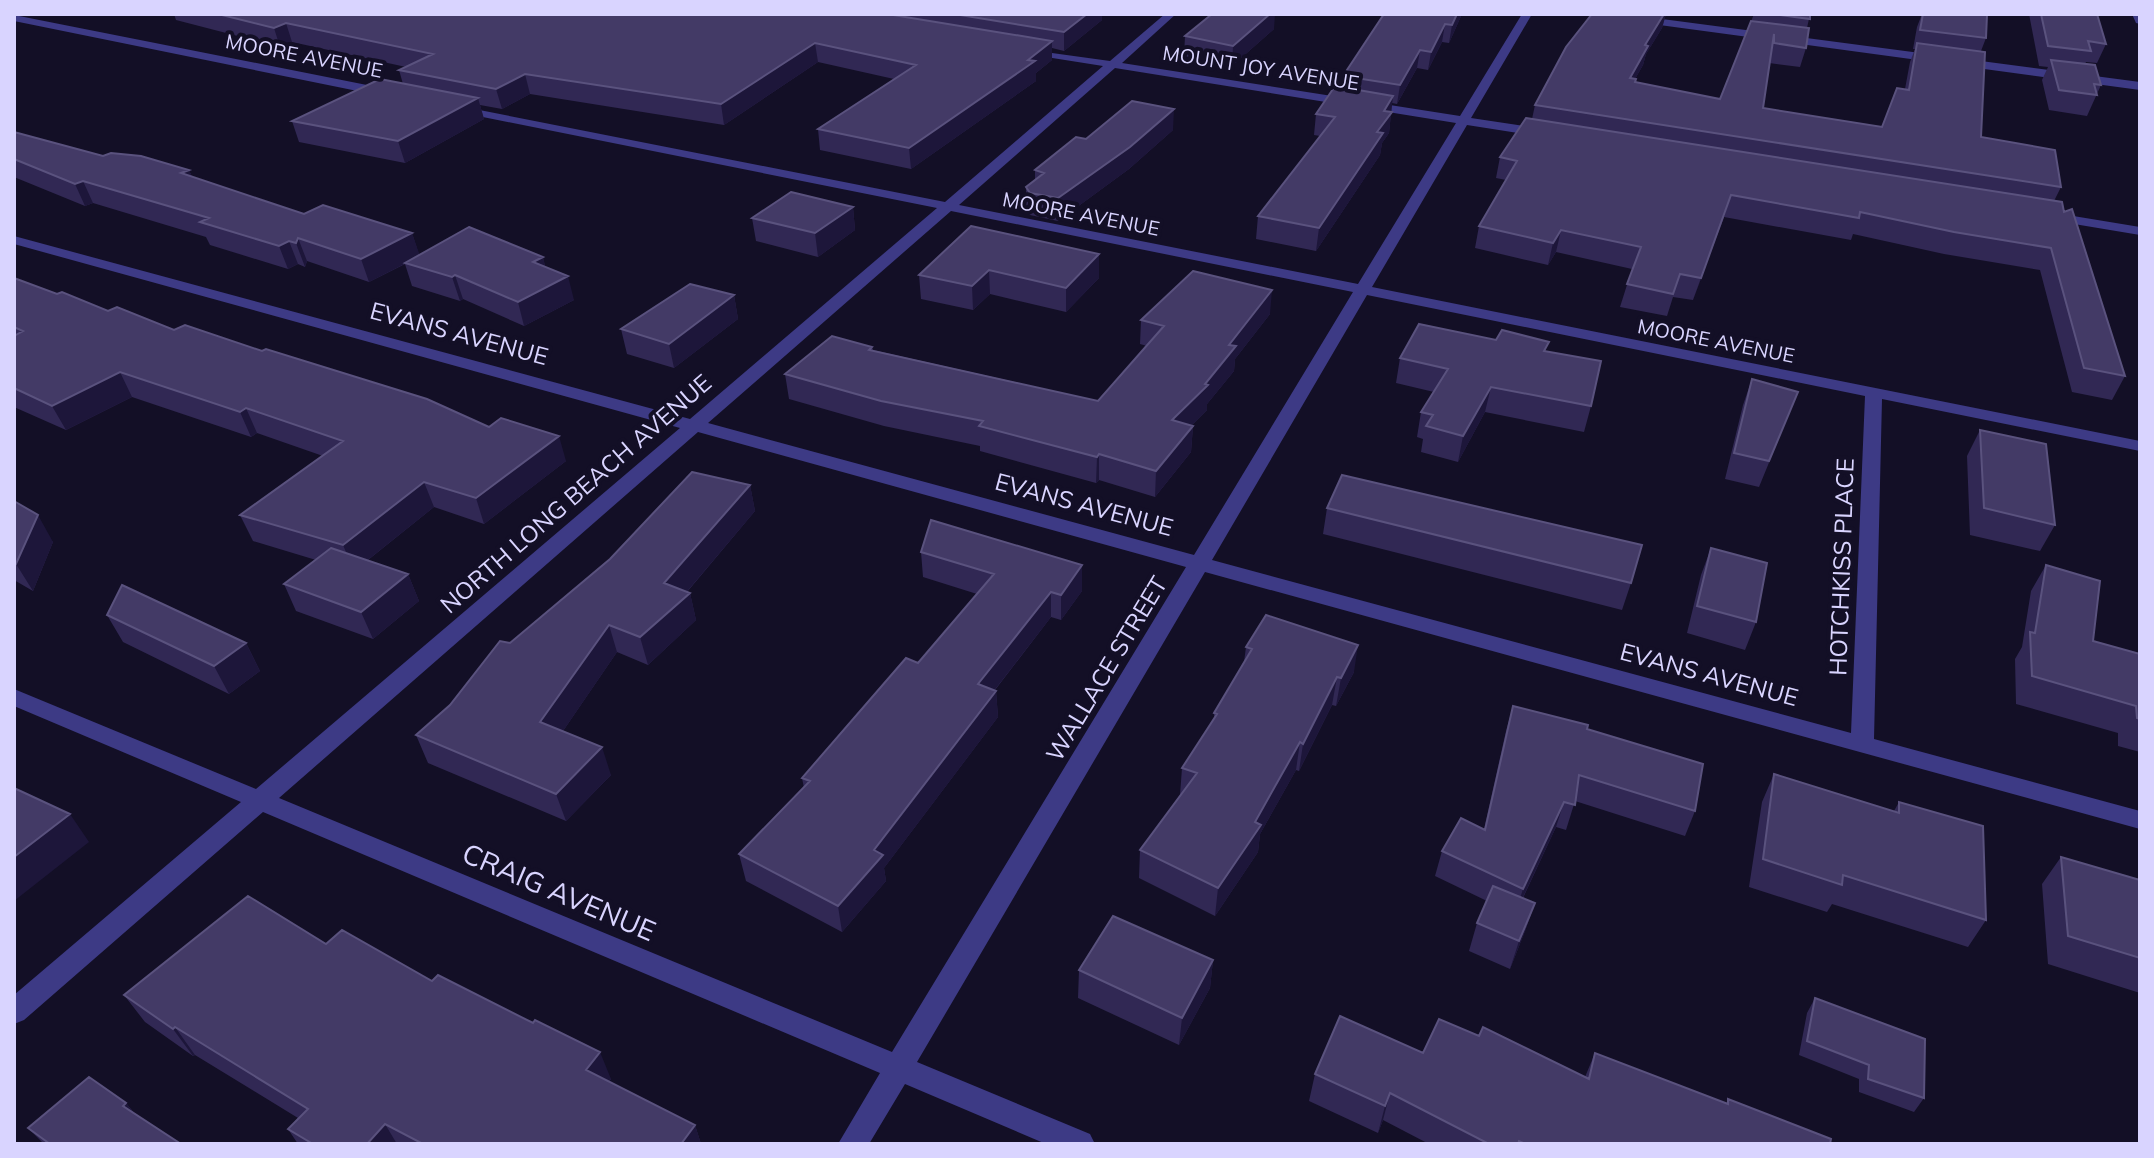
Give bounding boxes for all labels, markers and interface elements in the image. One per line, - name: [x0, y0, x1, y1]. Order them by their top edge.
- street label: MOORE AVENUE: [223, 28, 385, 83]
- street label: MOUNT JOY AVENUE: [1161, 40, 1361, 95]
- street label: MOORE AVENUE: [1000, 186, 1162, 241]
- street label: EVANS AVENUE: [367, 295, 551, 371]
- street label: MOORE AVENUE: [1635, 313, 1797, 368]
- street label: NORTH LONG BEACH AVENUE: [434, 367, 717, 619]
- street label: HOTCHKISS PLACE: [1822, 458, 1860, 676]
- street label: EVANS AVENUE: [992, 466, 1176, 542]
- street label: WALLACE STREET: [1039, 570, 1174, 767]
- street label: EVANS AVENUE: [1617, 636, 1801, 712]
- street label: CRAIG AVENUE: [457, 835, 661, 948]

